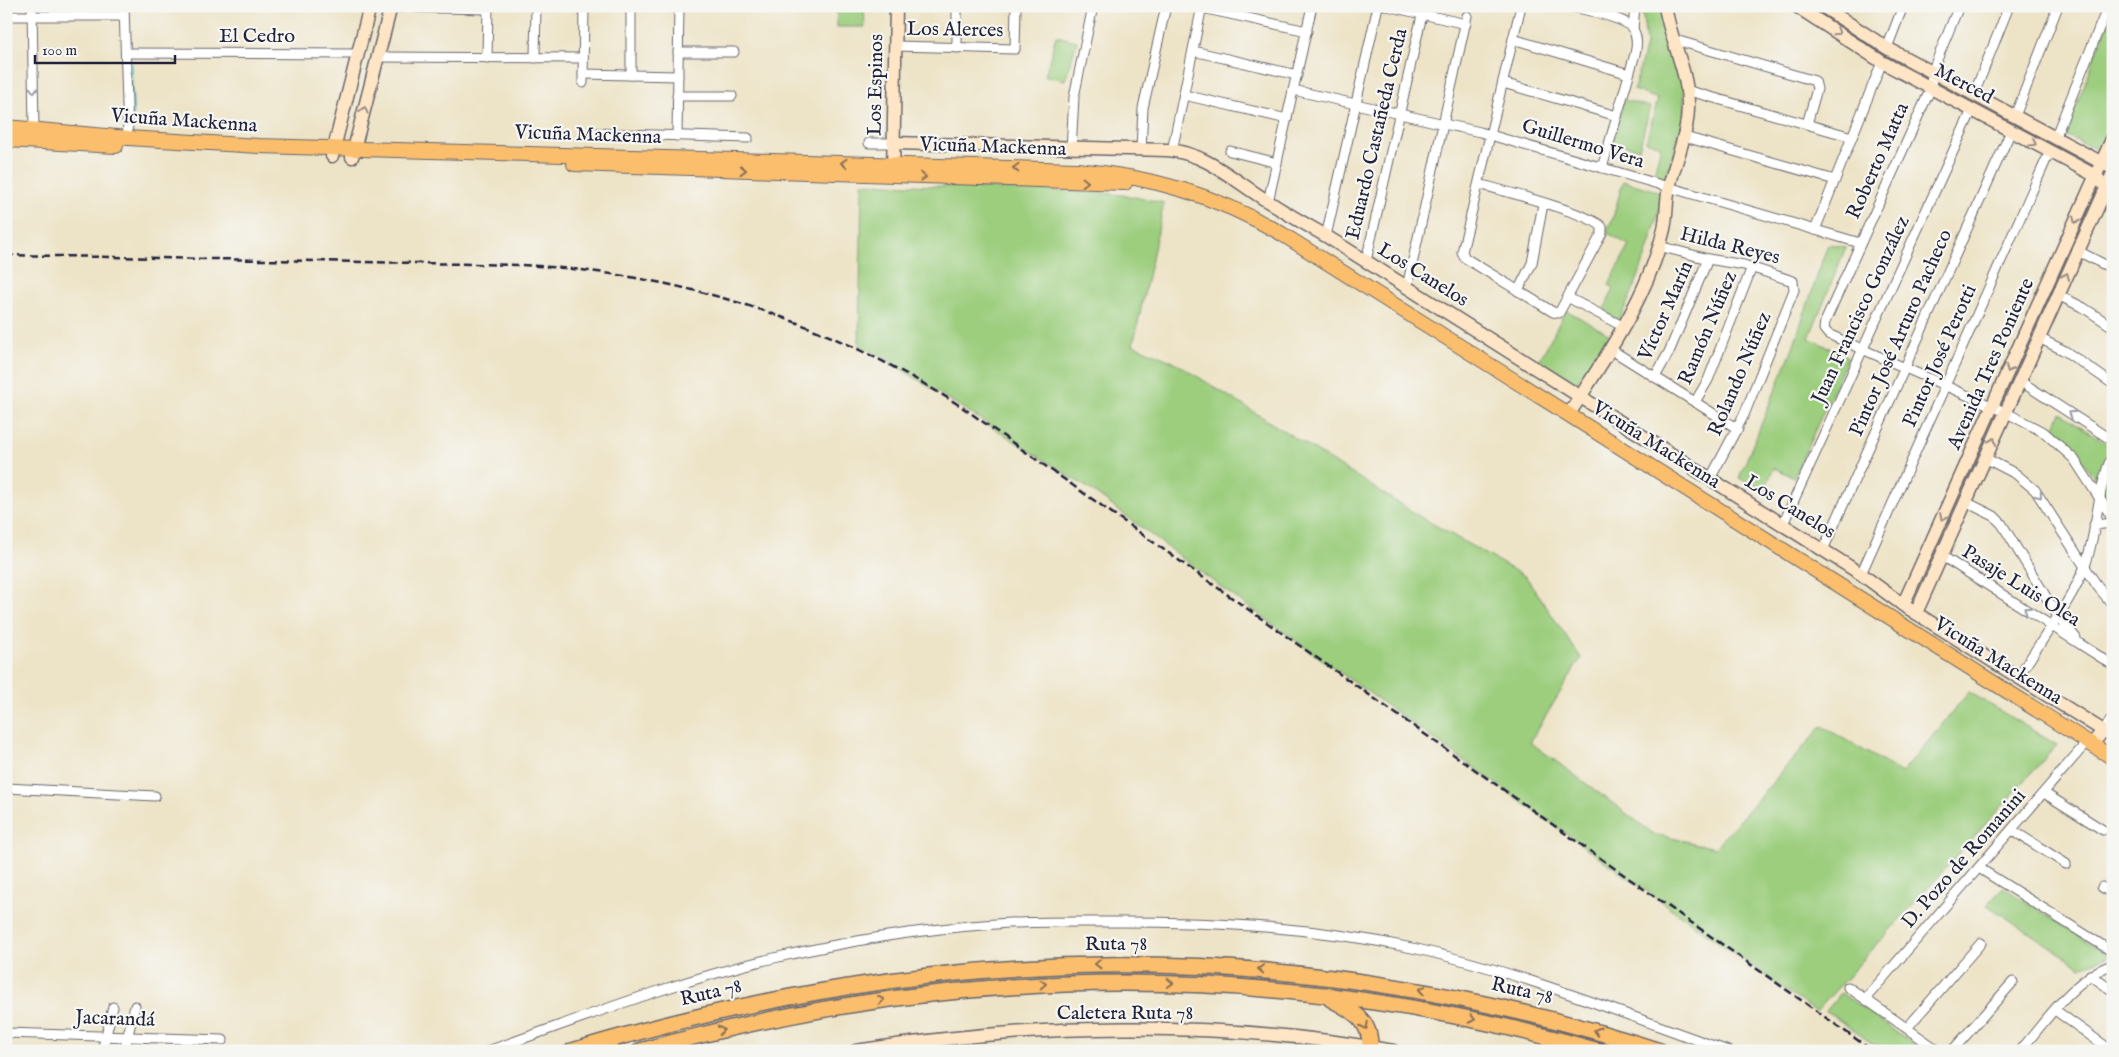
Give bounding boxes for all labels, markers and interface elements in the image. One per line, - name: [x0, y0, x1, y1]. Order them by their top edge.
- street label: Los Alerces: [906, 17, 1004, 43]
- street label: El Cedro: [219, 24, 295, 49]
- street label: Eduardo Castañeda Cerda: [1341, 26, 1414, 242]
- one-way arrow: [1831, 26, 1840, 36]
- scale bar: [35, 32, 175, 64]
- street label: Los Espinos: [863, 34, 889, 136]
- text: 100 m: [42, 41, 78, 60]
- street label: Merced: [1930, 58, 1998, 110]
- one-way arrow: [29, 86, 39, 94]
- street label: Roberto Matta: [1841, 99, 1915, 223]
- street label: Vicuña Mackenna: [109, 103, 258, 139]
- one-way arrow: [359, 106, 369, 114]
- street label: Guillermo Vera: [1519, 114, 1648, 175]
- street label: Vicuña Mackenna: [513, 120, 662, 150]
- street label: Vicuña Mackenna: [918, 132, 1067, 162]
- one-way arrow: [2028, 136, 2037, 146]
- one-way arrow: [840, 157, 848, 168]
- one-way arrow: [1011, 162, 1019, 173]
- one-way arrow: [739, 165, 747, 176]
- one-way arrow: [920, 172, 927, 182]
- one-way arrow: [1082, 177, 1089, 187]
- street label: Juan Francisco González: [1806, 212, 1916, 410]
- one-way arrow: [2071, 215, 2082, 224]
- street label: Hilda Reyes: [1678, 222, 1782, 270]
- street label: Pintor José Arturo Pacheco: [1844, 225, 1958, 440]
- street label: Los Canelos: [1373, 237, 1473, 313]
- street label: Víctor Marín: [1633, 257, 1699, 366]
- street label: Ramón Núñez: [1673, 267, 1743, 389]
- one-way arrow: [2060, 272, 2071, 281]
- street label: Avenida Tres Poniente: [1942, 274, 2040, 455]
- street label: Pintor José Perotti: [1897, 281, 1983, 431]
- street label: Rolando Núñez: [1703, 308, 1777, 440]
- one-way arrow: [2005, 364, 2016, 373]
- street label: Vicuña Mackenna: [1586, 395, 1725, 495]
- one-way arrow: [2068, 411, 2078, 420]
- one-way arrow: [1986, 437, 1997, 446]
- street label: Los Canelos: [1740, 469, 1840, 545]
- one-way arrow: [2033, 489, 2042, 499]
- one-way arrow: [1938, 512, 1949, 521]
- street label: Pasaje Luis Olea: [1957, 540, 2085, 633]
- one-way arrow: [2024, 607, 2033, 617]
- street label: Vicuña Mackenna: [1928, 611, 2067, 711]
- street label: D. Pozo de Romanini: [1897, 784, 2031, 934]
- street label: Ruta 78: [1085, 932, 1147, 957]
- one-way arrow: [1094, 958, 1102, 969]
- one-way arrow: [1256, 964, 1264, 975]
- street label: Ruta 78: [1489, 972, 1555, 1010]
- street label: Ruta 78: [678, 974, 744, 1012]
- one-way arrow: [1166, 978, 1174, 988]
- one-way arrow: [1039, 979, 1047, 990]
- one-way arrow: [1417, 985, 1426, 995]
- one-way arrow: [877, 995, 885, 1006]
- street label: Caletera Ruta 78: [1057, 1001, 1193, 1026]
- street label: Jacarandá: [73, 1005, 155, 1033]
- one-way arrow: [1468, 1013, 1477, 1024]
- one-way arrow: [1359, 1021, 1369, 1030]
- one-way arrow: [717, 1025, 726, 1036]
- one-way arrow: [1593, 1027, 1601, 1037]

